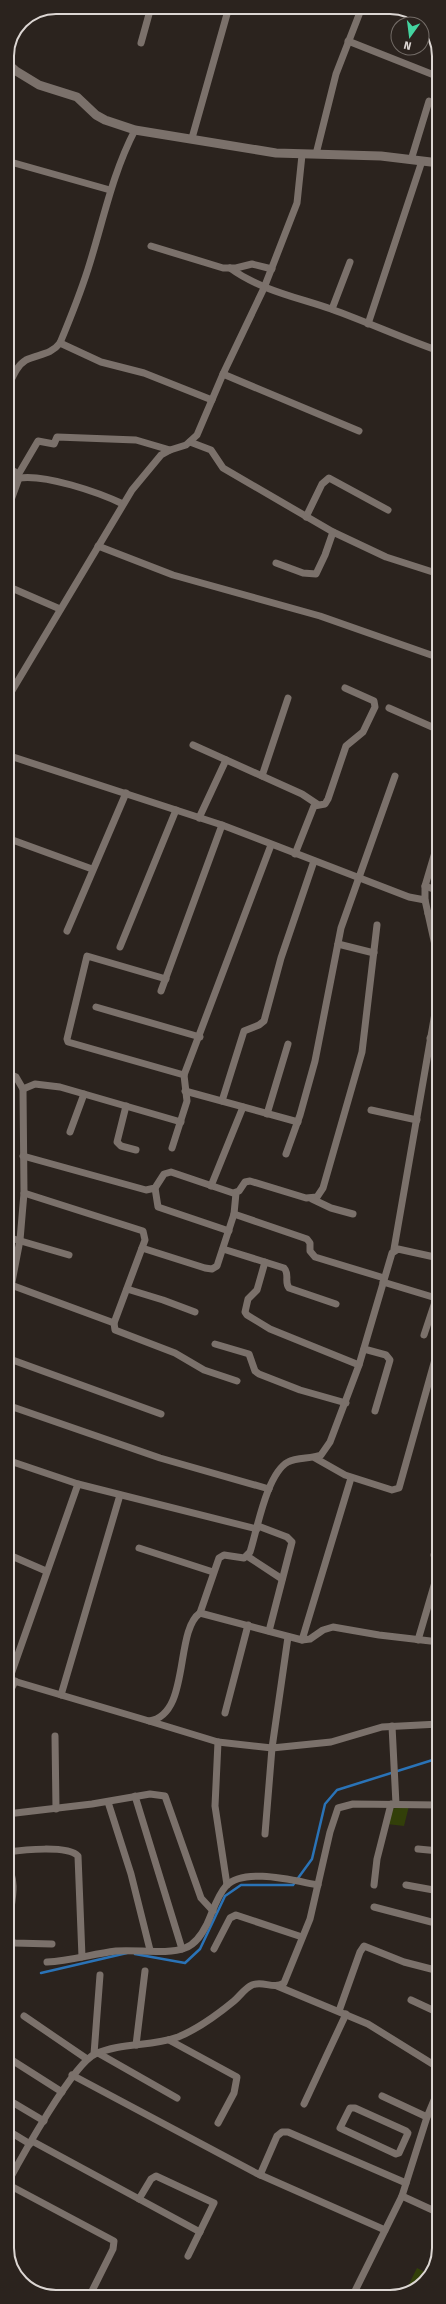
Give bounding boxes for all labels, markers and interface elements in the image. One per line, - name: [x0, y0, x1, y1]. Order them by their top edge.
- north arrow: [390, 16, 430, 56]
- text: N: [403, 38, 413, 52]

